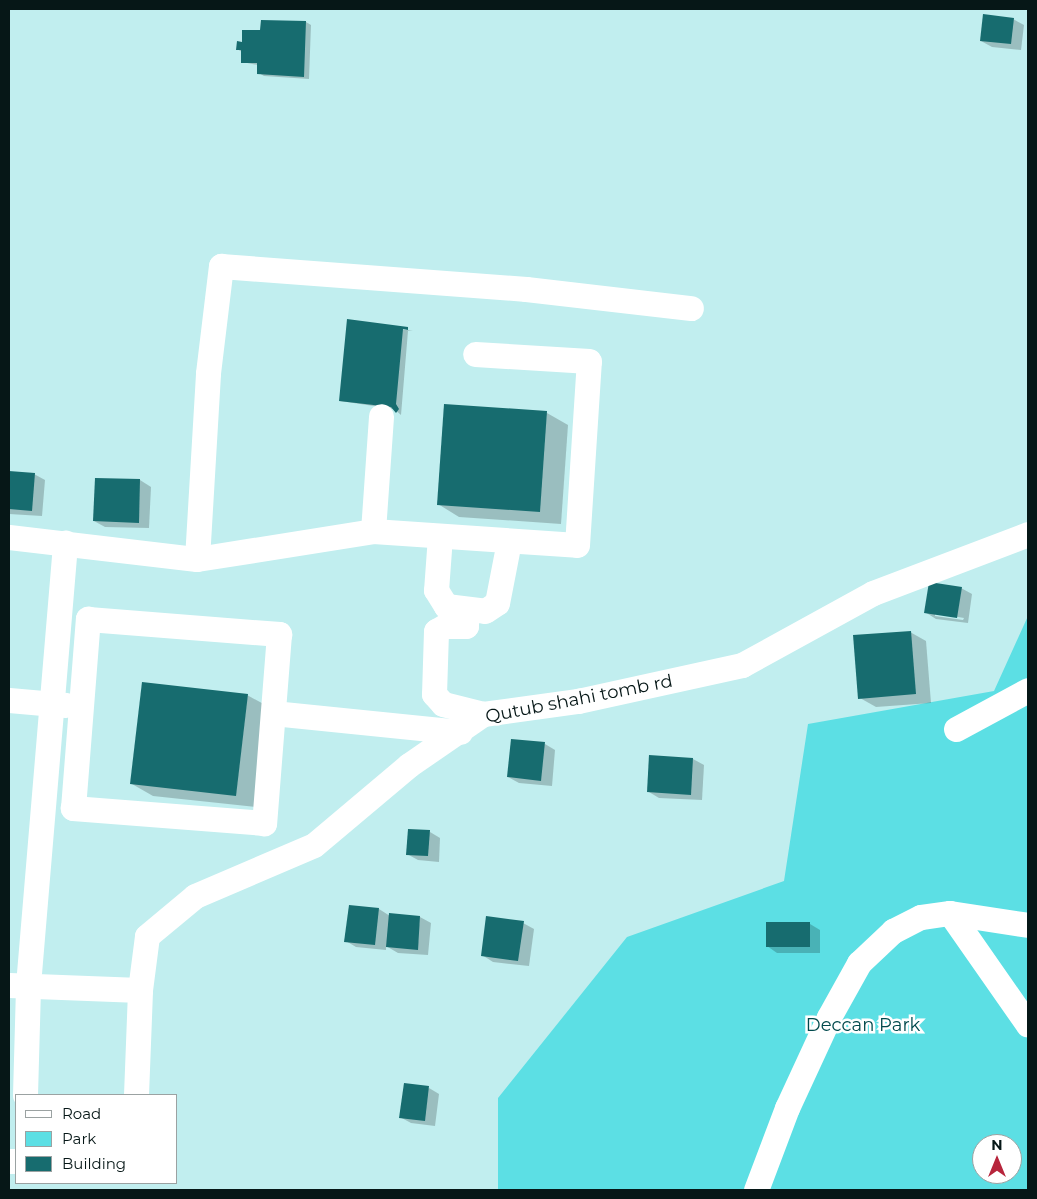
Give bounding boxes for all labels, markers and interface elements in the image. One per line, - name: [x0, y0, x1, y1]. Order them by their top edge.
- street label: Qutub shahi tomb rd: [484, 670, 674, 728]
- park label: Deccan Park: [806, 1014, 920, 1036]
- legend: [15, 1094, 178, 1184]
- text: Road: [62, 1104, 101, 1123]
- text: Park: [62, 1129, 96, 1148]
- north arrow: [972, 1134, 1022, 1184]
- text: N: [991, 1136, 1003, 1154]
- text: Building: [62, 1154, 126, 1173]

